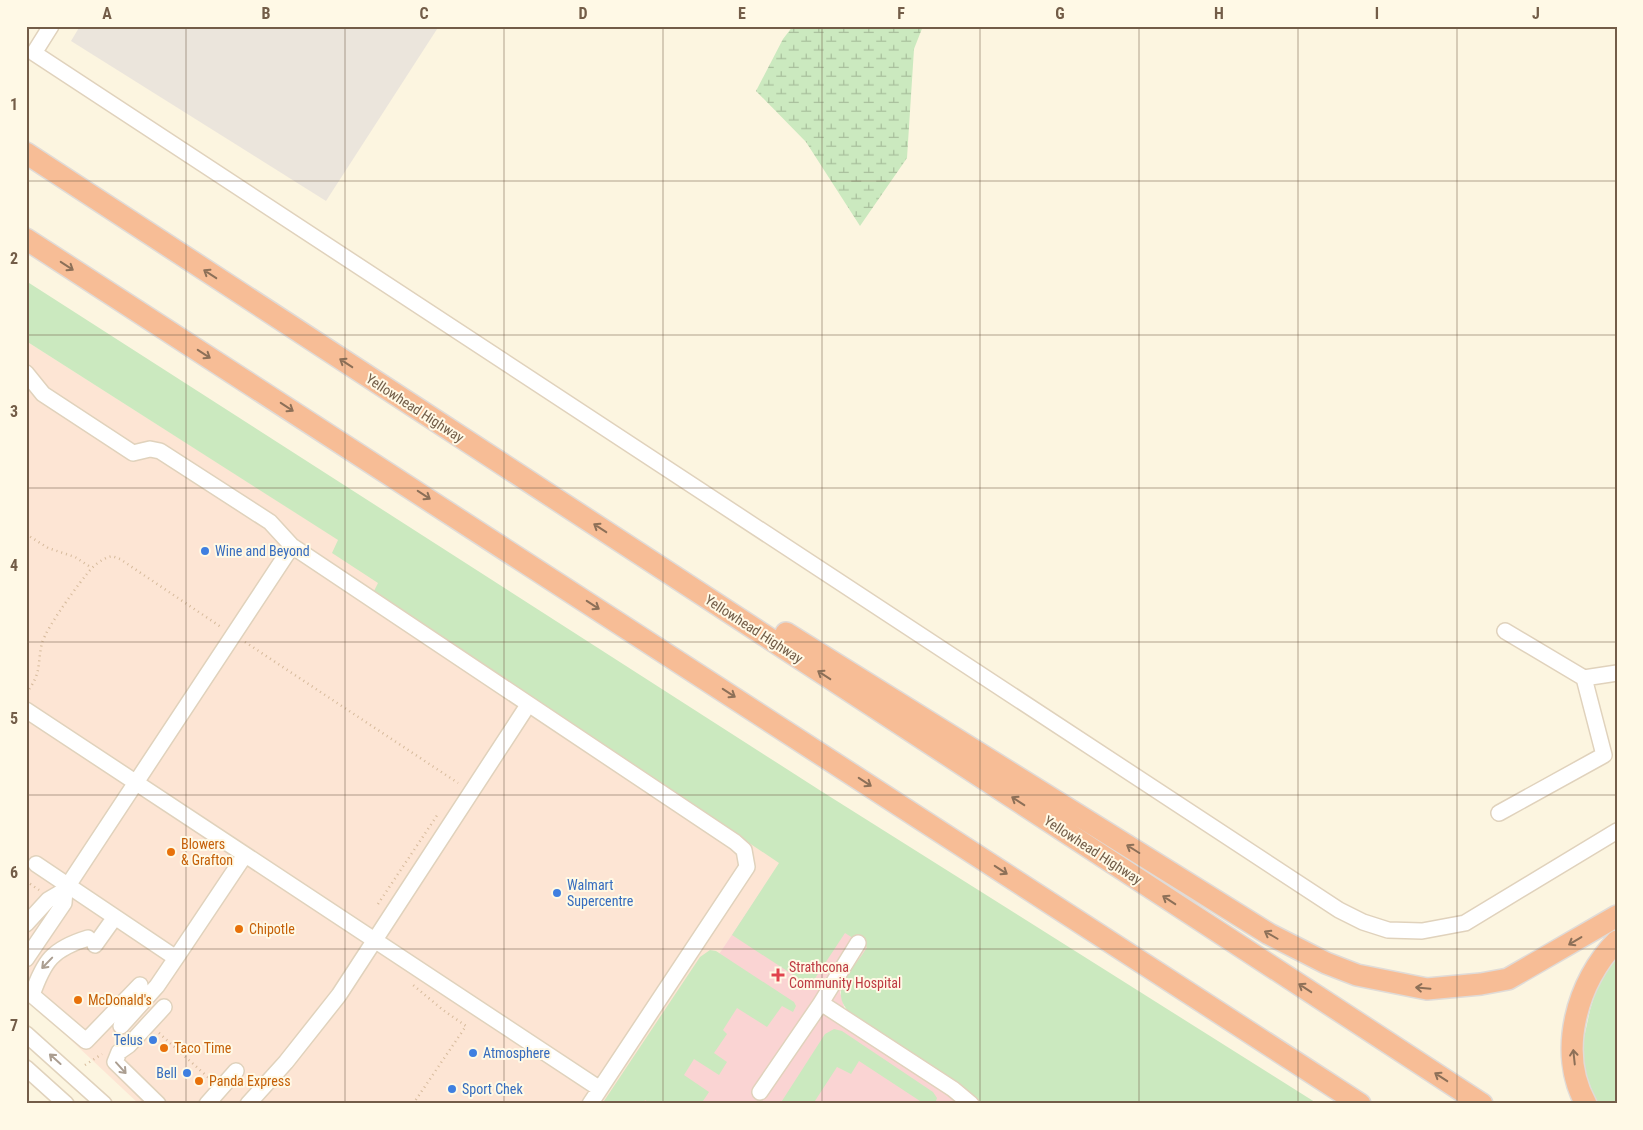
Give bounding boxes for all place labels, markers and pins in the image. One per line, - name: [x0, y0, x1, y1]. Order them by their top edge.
- place label: Wine and Beyond: [215, 543, 310, 559]
- marker: Wine and Beyond: [199, 545, 211, 557]
- place label: Blowers & Grafton: [181, 836, 233, 868]
- marker: Blowers & Grafton: [165, 846, 177, 858]
- place label: Walmart Supercentre: [567, 877, 634, 909]
- marker: Walmart Supercentre: [551, 887, 563, 899]
- place label: Chipotle: [249, 921, 295, 937]
- marker: Chipotle: [233, 923, 245, 935]
- place label: Strathcona Community Hospital: [789, 959, 901, 991]
- marker: Strathcona Community Hospital: [771, 968, 785, 982]
- place label: McDonald's: [88, 992, 152, 1008]
- marker: McDonald's: [72, 994, 84, 1006]
- place label: Telus: [113, 1032, 143, 1048]
- marker: Telus: [147, 1034, 159, 1046]
- place label: Taco Time: [174, 1040, 232, 1056]
- marker: Taco Time: [158, 1042, 170, 1054]
- place label: Atmosphere: [483, 1045, 550, 1061]
- marker: Atmosphere: [467, 1047, 479, 1059]
- place label: Bell: [156, 1065, 177, 1081]
- marker: Bell: [181, 1067, 193, 1079]
- place label: Panda Express: [209, 1073, 291, 1089]
- marker: Panda Express: [193, 1075, 205, 1087]
- place label: Sport Chek: [462, 1081, 523, 1097]
- marker: Sport Chek: [446, 1083, 458, 1095]

